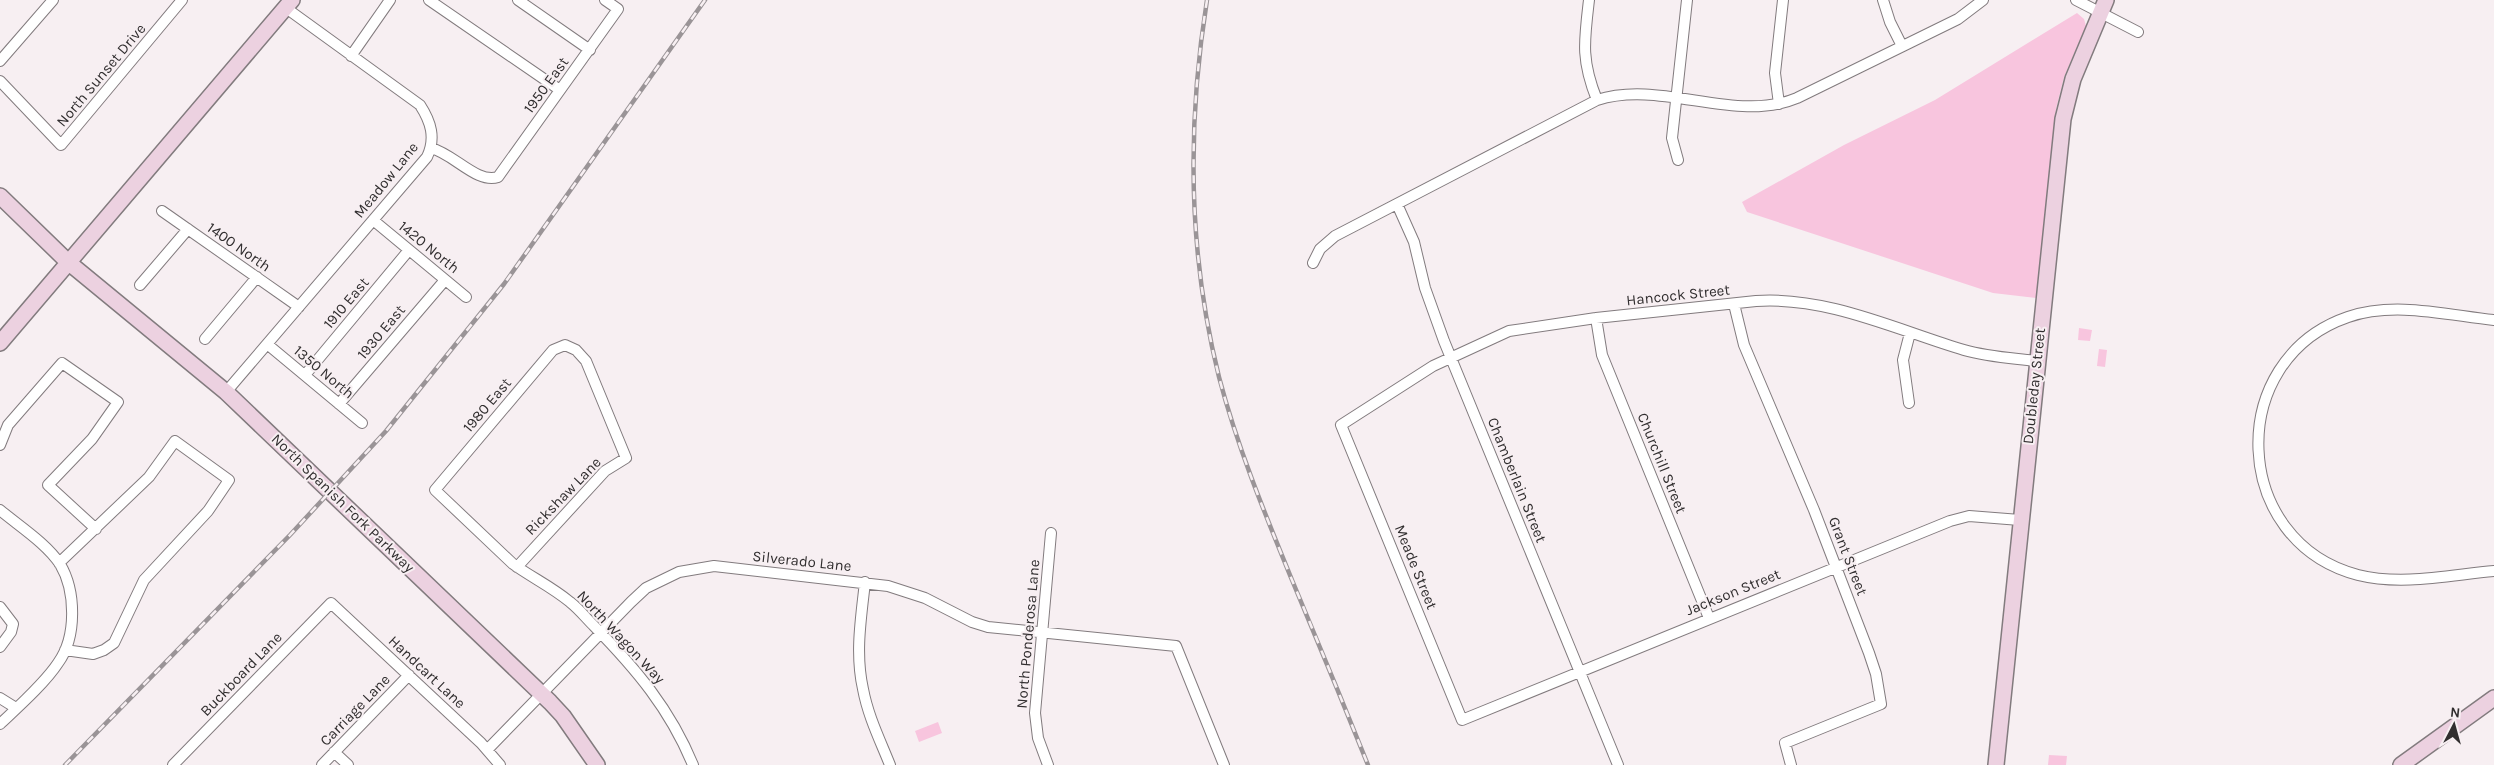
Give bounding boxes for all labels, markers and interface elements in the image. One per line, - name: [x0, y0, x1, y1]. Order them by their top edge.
- street label: North Sunset Drive: [53, 20, 149, 130]
- street label: 1950 East: [520, 53, 573, 117]
- street label: Meadow Lane: [350, 139, 422, 221]
- street label: 1420 North: [395, 217, 463, 277]
- street label: 1400 North: [204, 219, 274, 275]
- street label: 1910 East: [319, 273, 373, 332]
- street label: Hancock Street: [1625, 281, 1731, 309]
- street label: 1930 East: [353, 301, 409, 363]
- street label: Doubleday Street: [2019, 327, 2049, 445]
- street label: 1350 North: [290, 342, 358, 402]
- street label: 1980 East: [459, 374, 515, 436]
- street label: Churchill Street: [1634, 410, 1691, 516]
- street label: Chamberlain Street: [1484, 415, 1550, 545]
- street label: North Spanish Fork Parkway: [268, 430, 418, 576]
- street label: Rickshaw Lane: [521, 453, 605, 539]
- street label: Grant Street: [1825, 514, 1871, 598]
- street label: Meade Street: [1391, 522, 1441, 612]
- street label: Silverado Lane: [752, 547, 852, 575]
- street label: North Ponderosa Lane: [1013, 559, 1043, 709]
- street label: Jackson Street: [1683, 565, 1783, 619]
- street label: North Wagon Way: [573, 587, 669, 687]
- street label: Buckboard Lane: [196, 628, 286, 720]
- street label: Handcart Lane: [385, 632, 469, 712]
- street label: Carriage Lane: [316, 670, 394, 750]
- north arrow: [2429, 700, 2479, 750]
- text: N: [2449, 704, 2461, 722]

